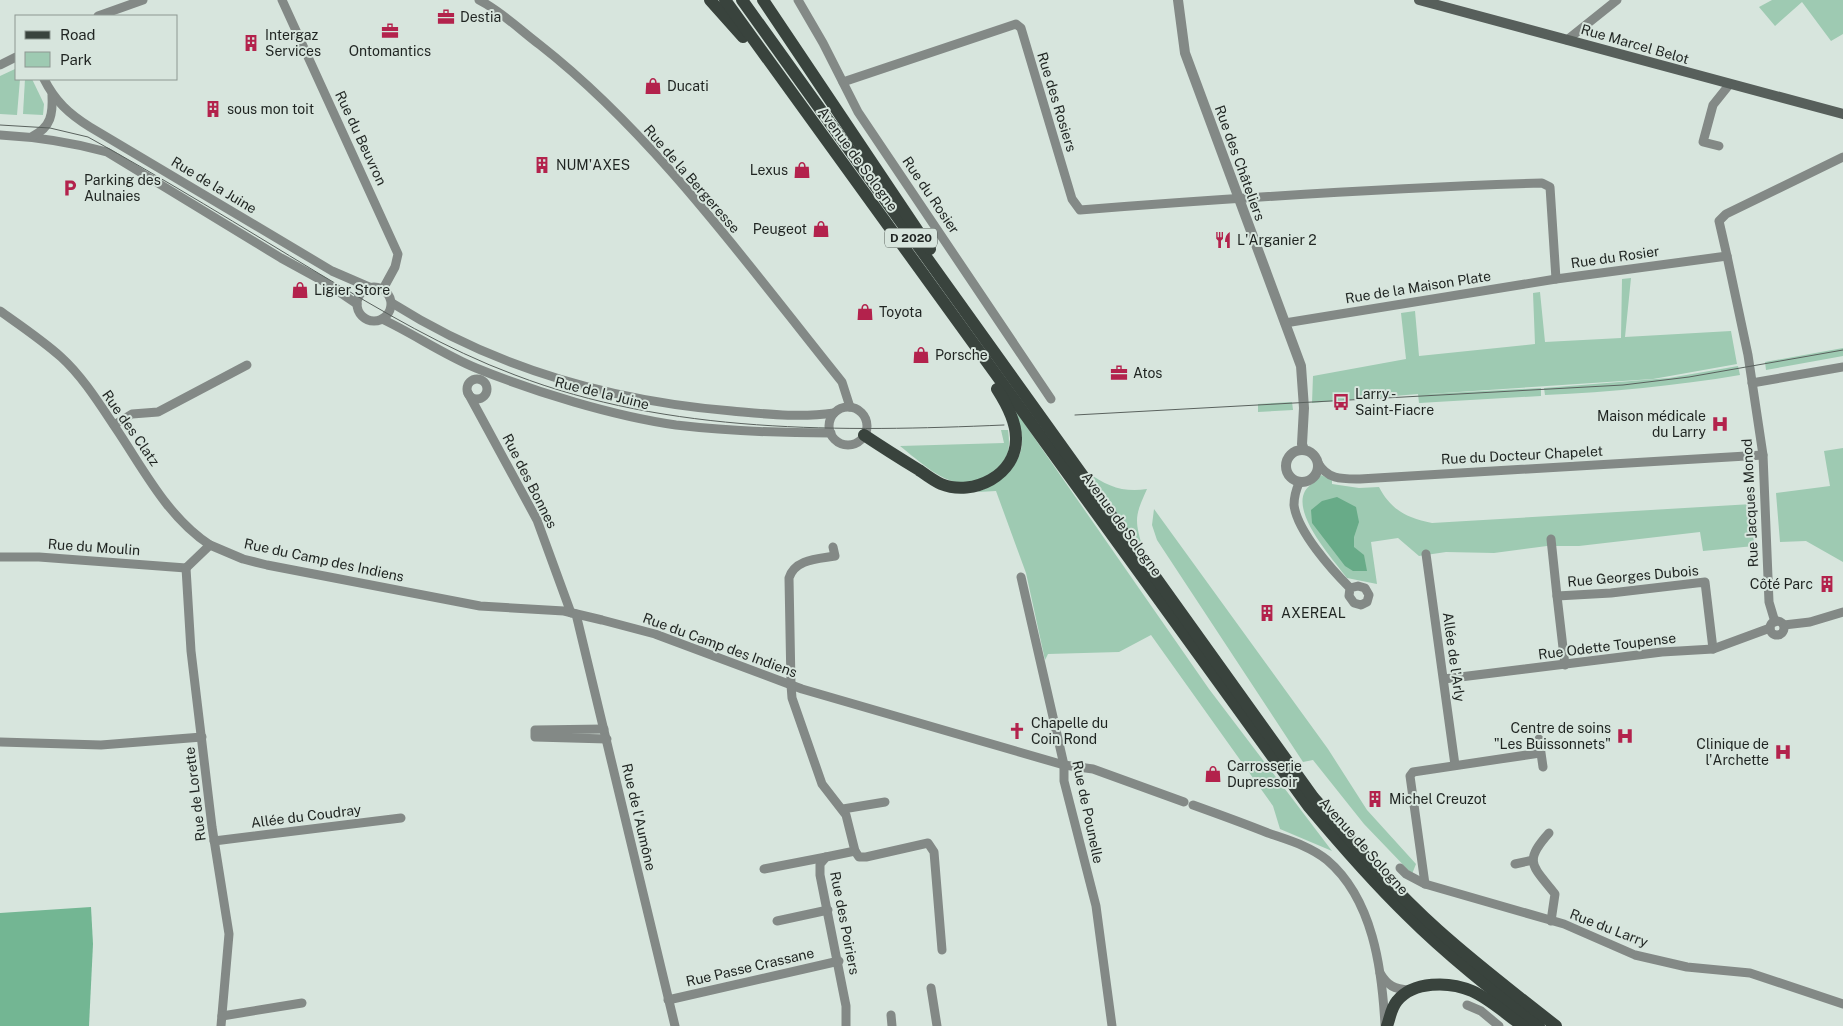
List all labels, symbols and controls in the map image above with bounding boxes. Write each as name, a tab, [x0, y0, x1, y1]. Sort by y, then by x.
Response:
office icon: Destia	[436, 7, 456, 27]
place label: Destia	[460, 9, 501, 25]
legend	[15, 15, 178, 80]
office icon: Ontomantics	[380, 21, 400, 41]
street label: Rue Marcel Belot	[1579, 21, 1691, 67]
text: Road	[60, 26, 96, 43]
place label: Intergaz Services	[265, 27, 321, 59]
building icon: Intergaz Services	[241, 33, 261, 53]
place label: Ontomantics	[349, 43, 431, 59]
street label: Rue des Rosiers	[1034, 50, 1080, 154]
text: Park	[60, 51, 92, 68]
shop icon: Ducati	[643, 76, 663, 96]
place label: Ducati	[667, 78, 709, 94]
street label: Rue du Beuvron	[332, 88, 390, 188]
building icon: sous mon toit	[203, 99, 223, 119]
place label: sous mon toit	[227, 101, 314, 117]
street label: Rue des Châteliers	[1212, 103, 1268, 223]
street label: Avenue de Sologne	[815, 104, 901, 214]
street label: Rue de la Bergeresse	[641, 122, 743, 236]
street label: Rue de la Juine	[168, 153, 260, 217]
street label: Rue du Rosier	[899, 153, 963, 237]
building icon: NUM'AXES	[532, 155, 552, 175]
place label: NUM'AXES	[556, 157, 630, 173]
shop icon: Lexus	[792, 160, 812, 180]
place label: Lexus	[750, 162, 788, 178]
place label: Parking des Aulnaies	[84, 172, 161, 204]
parking icon: Parking des Aulnaies	[60, 178, 80, 198]
shop icon: Peugeot	[811, 219, 831, 239]
place label: Peugeot	[753, 221, 807, 237]
road number: D 2020	[885, 228, 937, 248]
restaurant icon: L'Arganier 2	[1213, 230, 1233, 250]
place label: L'Arganier 2	[1237, 232, 1317, 248]
street label: Rue du Rosier	[1570, 243, 1660, 271]
street label: Rue de la Maison Plate	[1344, 268, 1492, 306]
shop icon: Ligier Store	[290, 280, 310, 300]
place label: Ligier Store	[314, 282, 390, 298]
shop icon: Toyota	[855, 302, 875, 322]
place label: Toyota	[879, 304, 922, 320]
shop icon: Porsche	[911, 345, 931, 365]
place label: Porsche	[935, 347, 988, 363]
office icon: Atos	[1109, 363, 1129, 383]
place label: Atos	[1133, 365, 1162, 381]
street label: Rue de la Juine	[553, 374, 651, 412]
place label: Larry - Saint-Fiacre	[1355, 386, 1434, 418]
street label: Rue des Clatz	[99, 387, 163, 469]
bus stop icon: Larry - Saint-Fiacre	[1331, 392, 1351, 412]
place label: Maison médicale du Larry	[1597, 408, 1707, 440]
hospital icon: Maison médicale du Larry	[1710, 414, 1730, 434]
street label: Rue des Bonnes	[499, 431, 561, 531]
street label: Rue Jacques Monod	[1739, 438, 1761, 568]
street label: Rue du Docteur Chapelet	[1441, 443, 1603, 467]
street label: Avenue de Sologne	[1079, 469, 1165, 579]
street label: Rue du Camp des Indiens	[243, 535, 405, 585]
street label: Rue du Moulin	[47, 536, 141, 558]
street label: Rue Georges Dubois	[1567, 562, 1699, 590]
building icon: Côté Parc	[1817, 574, 1837, 594]
place label: Côté Parc	[1750, 576, 1813, 592]
building icon: AXEREAL	[1257, 603, 1277, 623]
place label: AXEREAL	[1281, 605, 1346, 621]
street label: Rue du Camp des Indiens	[641, 610, 799, 680]
street label: Allée de l'Arly	[1440, 611, 1468, 703]
street label: Rue Odette Toupense	[1537, 630, 1677, 662]
place label: Chapelle du Coin Rond	[1031, 715, 1108, 747]
place label: Centre de soins "Les Buissonnets"	[1494, 720, 1611, 752]
church icon: Chapelle du Coin Rond	[1007, 721, 1027, 741]
hospital icon: Centre de soins "Les Buissonnets"	[1615, 726, 1635, 746]
place label: Clinique de l'Archette	[1696, 736, 1769, 768]
hospital icon: Clinique de l'Archette	[1773, 742, 1793, 762]
street label: Rue de Lorette	[181, 746, 209, 842]
place label: Carrosserie Dupressoir	[1227, 758, 1302, 790]
street label: Rue de Pounelle	[1069, 759, 1107, 865]
street label: Rue de l'Aumône	[619, 762, 659, 872]
shop icon: Carrosserie Dupressoir	[1203, 764, 1223, 784]
building icon: Michel Creuzot	[1365, 789, 1385, 809]
place label: Michel Creuzot	[1389, 791, 1487, 807]
street label: Avenue de Sologne	[1316, 794, 1412, 898]
street label: Allée du Coudray	[250, 801, 363, 831]
street label: Rue des Poiriers	[827, 870, 863, 976]
street label: Rue du Larry	[1568, 906, 1651, 950]
street label: Rue Passe Crassane	[684, 944, 816, 990]

